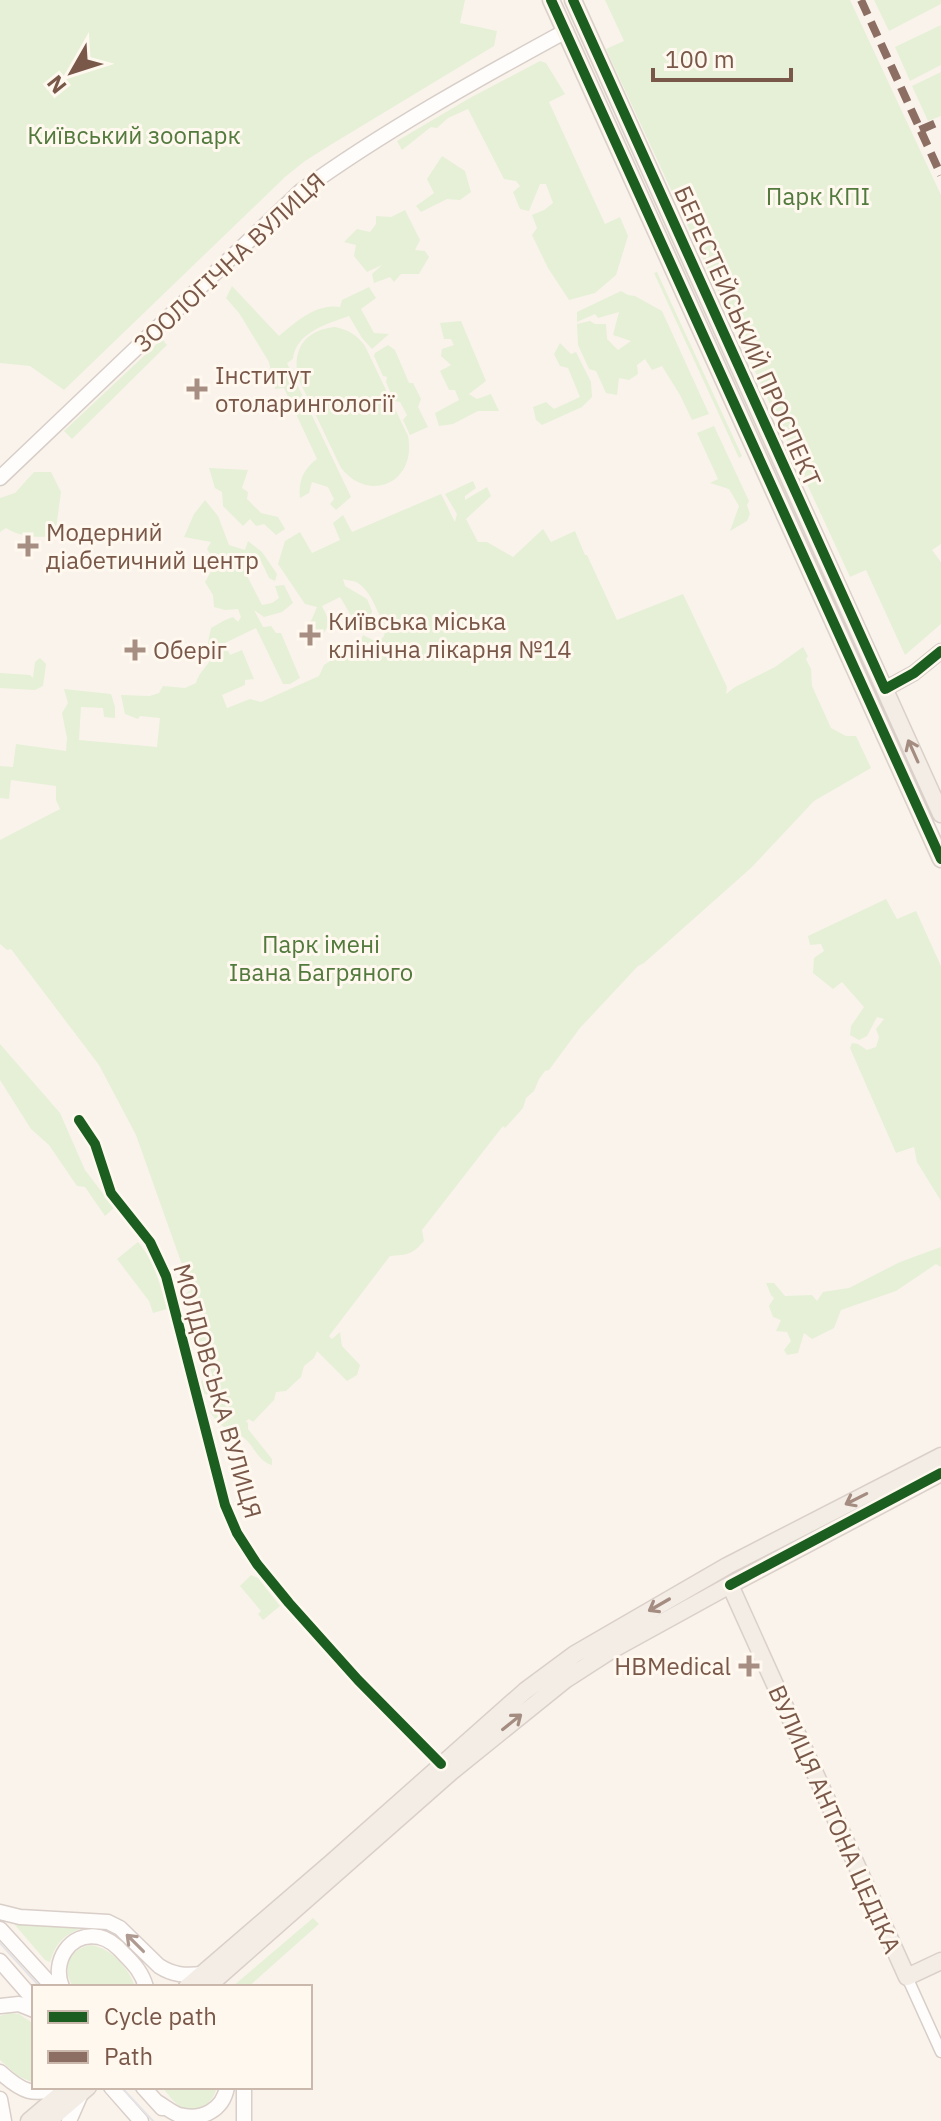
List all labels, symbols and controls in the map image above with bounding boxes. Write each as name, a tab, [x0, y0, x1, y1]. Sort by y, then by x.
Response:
north arrow	[32, 32, 112, 112]
scale bar	[653, 32, 791, 82]
text: 100 m	[665, 43, 735, 75]
text: N	[40, 70, 72, 100]
park label: Київський зоопарк	[27, 119, 241, 151]
street label: ЗООЛОГІЧНА ВУЛИЦЯ	[126, 165, 332, 359]
park label: Парк КПІ	[766, 180, 870, 212]
street label: БЕРЕСТЕЙСЬКИЙ ПРОСПЕКТ	[667, 181, 829, 492]
place label: Інститут отоларингології	[215, 359, 395, 419]
marker: Інститут отоларингології	[186, 378, 208, 400]
place label: Модерний діабетичний центр	[46, 516, 259, 576]
marker: Модерний діабетичний центр	[17, 535, 39, 557]
place label: Київська міська клінічна лікарня №14	[328, 605, 572, 665]
marker: Київська міська клінічна лікарня №14	[299, 624, 321, 646]
place label: Оберіг	[153, 634, 227, 666]
marker: Оберіг	[124, 639, 146, 661]
one-way arrow	[905, 740, 920, 764]
park label: Парк імені Івана Багряного	[229, 928, 413, 988]
street label: МОЛДОВСЬКА ВУЛИЦЯ	[166, 1260, 270, 1522]
one-way arrow	[845, 1491, 869, 1507]
one-way arrow	[648, 1597, 671, 1613]
place label: HBMedical	[614, 1650, 731, 1682]
marker: HBMedical	[738, 1655, 760, 1677]
street label: ВУЛИЦЯ АНТОНА ЦЕДІКА	[761, 1680, 909, 1958]
one-way arrow	[501, 1713, 521, 1731]
one-way arrow	[126, 1934, 145, 1953]
legend	[32, 1985, 312, 2089]
text: Cycle path	[104, 2000, 217, 2032]
text: Path	[104, 2040, 153, 2072]

